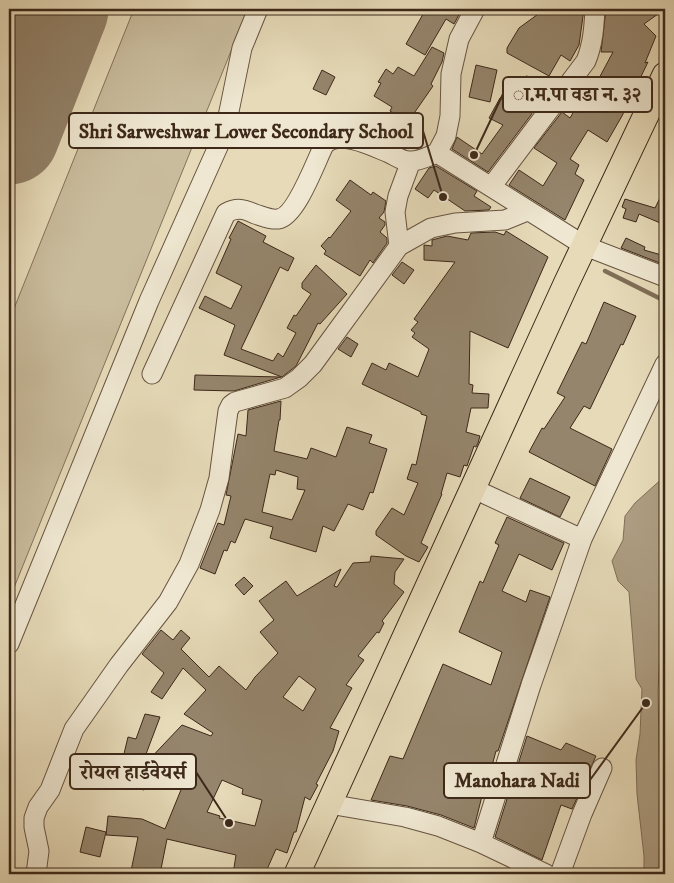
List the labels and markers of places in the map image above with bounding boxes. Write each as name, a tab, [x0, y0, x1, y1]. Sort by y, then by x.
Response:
callout: ा.म.पा वडा न. ३२	[503, 77, 652, 112]
callout: Shri Sarweshwar Lower Secondary School	[69, 113, 423, 148]
callout: रोयल हार्डवेयर्स	[70, 754, 196, 789]
callout: Manohara Nadi	[444, 763, 590, 798]

